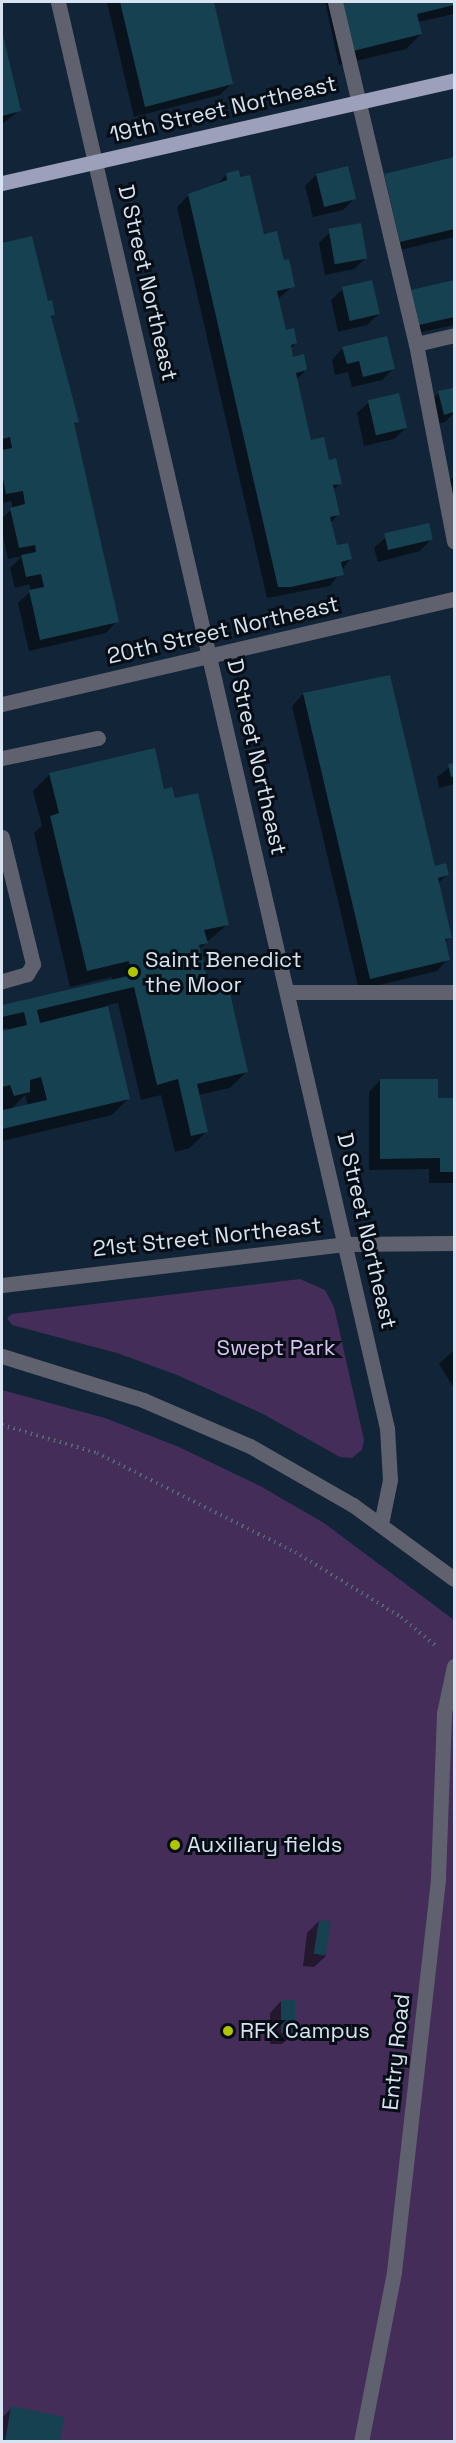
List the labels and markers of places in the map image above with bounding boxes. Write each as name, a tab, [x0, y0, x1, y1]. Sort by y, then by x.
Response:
place label: Saint Benedict the Moor	[145, 946, 302, 998]
marker: Saint Benedict the Moor	[126, 965, 140, 979]
place label: Auxiliary fields	[187, 1832, 342, 1858]
marker: Auxiliary fields	[168, 1838, 182, 1852]
place label: RFK Campus	[240, 2018, 370, 2044]
marker: RFK Campus	[221, 2024, 235, 2038]

